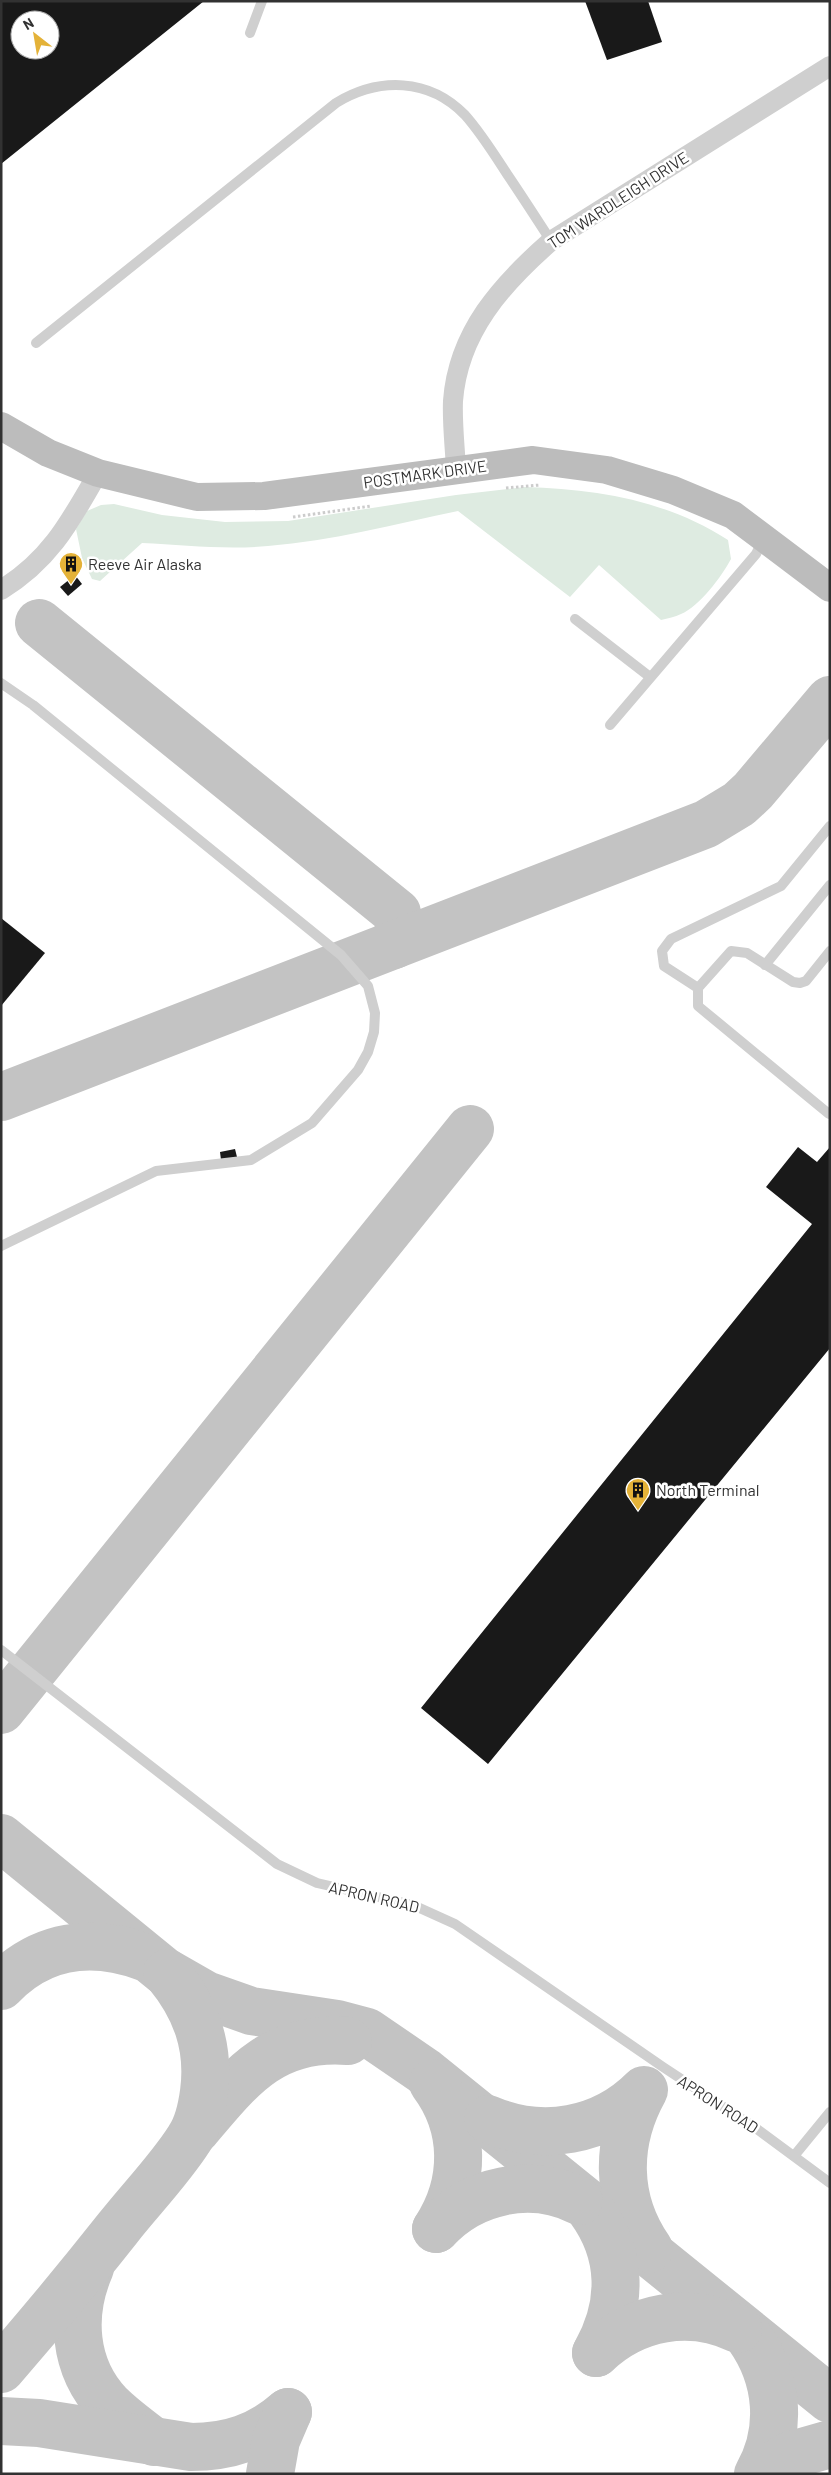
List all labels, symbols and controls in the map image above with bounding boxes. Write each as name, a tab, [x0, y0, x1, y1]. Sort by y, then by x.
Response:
north arrow	[10, 10, 60, 60]
text: N	[20, 14, 36, 33]
street label: TOM WARDLEIGH DRIVE	[544, 147, 692, 252]
street label: POSTMARK DRIVE	[362, 455, 488, 492]
building icon: Reeve Air Alaska	[58, 551, 84, 585]
place label: Reeve Air Alaska	[88, 554, 202, 573]
building icon: North Terminal	[625, 1477, 651, 1511]
place label: North Terminal	[656, 1480, 759, 1499]
street label: APRON ROAD	[327, 1877, 421, 1916]
street label: APRON ROAD	[674, 2070, 762, 2137]

